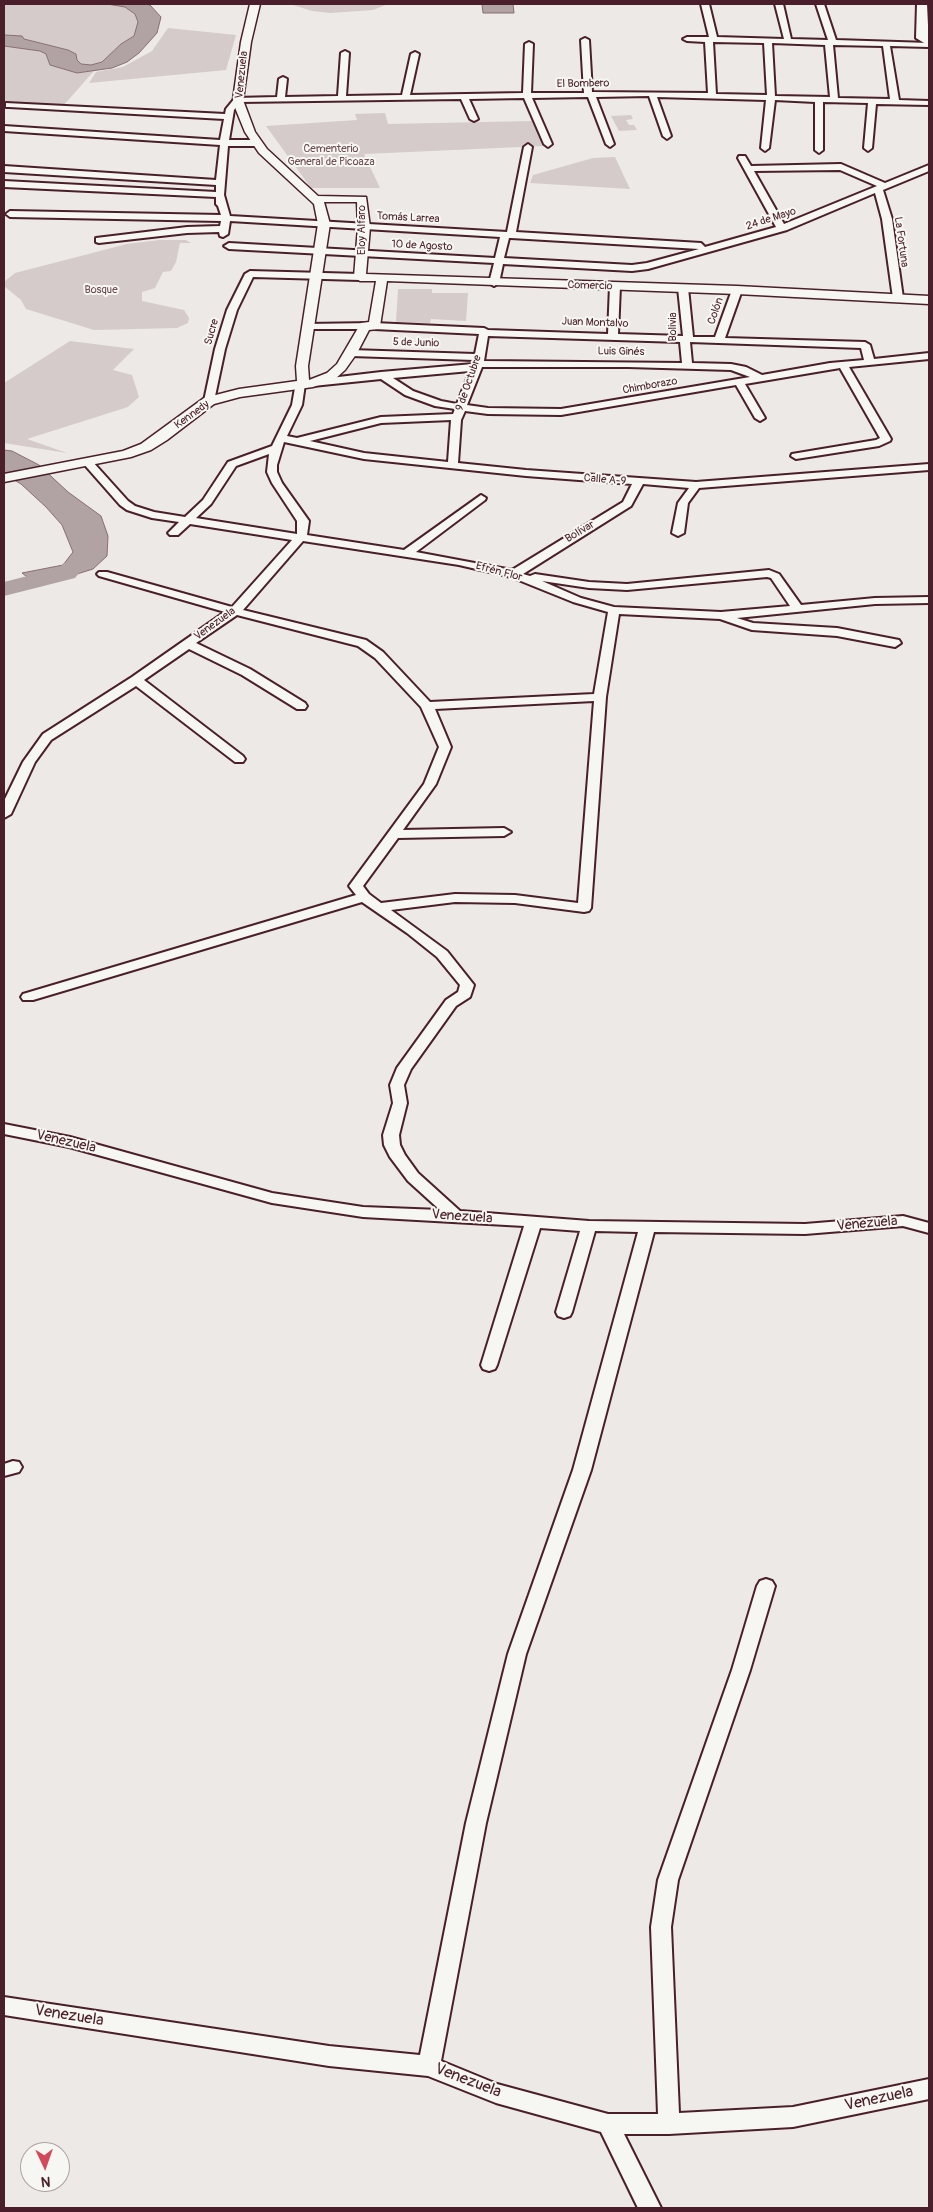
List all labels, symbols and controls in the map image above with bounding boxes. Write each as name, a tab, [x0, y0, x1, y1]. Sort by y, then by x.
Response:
street label: Venezuela	[233, 51, 251, 99]
street label: El Bombero	[557, 77, 609, 91]
park label: Cementerio General de Picoaza	[288, 142, 374, 168]
street label: Eloy Alfaro	[355, 205, 369, 255]
street label: 24 de Mayo	[744, 205, 798, 233]
street label: Tomás Larrea	[376, 210, 440, 226]
street label: La Fortuna	[891, 216, 911, 268]
street label: 10 de Agosto	[391, 238, 453, 254]
street label: Comercio	[567, 279, 613, 293]
park label: Bosque	[84, 283, 118, 297]
street label: Colón	[705, 296, 727, 326]
street label: Bolivia	[666, 312, 680, 342]
street label: Juan Montalvo	[561, 315, 629, 331]
street label: Sucre	[202, 317, 222, 347]
street label: 5 de Junio	[393, 336, 439, 350]
street label: Luis Ginés	[597, 345, 645, 359]
street label: 9 de Octubre	[453, 353, 485, 413]
street label: Chimborazo	[622, 375, 678, 397]
street label: Kennedy	[172, 398, 212, 432]
street label: Calle A-9	[583, 472, 627, 488]
street label: Bolívar	[563, 518, 597, 546]
street label: Efrén Flor	[474, 559, 524, 585]
street label: Venezuela	[192, 605, 238, 643]
street label: Venezuela	[34, 1127, 98, 1157]
street label: Venezuela	[431, 1206, 493, 1228]
street label: Venezuela	[836, 1213, 898, 1235]
street label: Venezuela	[33, 2001, 105, 2031]
street label: Venezuela	[432, 2060, 504, 2102]
street label: Venezuela	[843, 2082, 915, 2116]
north arrow	[20, 2142, 70, 2192]
text: N	[41, 2173, 51, 2190]

